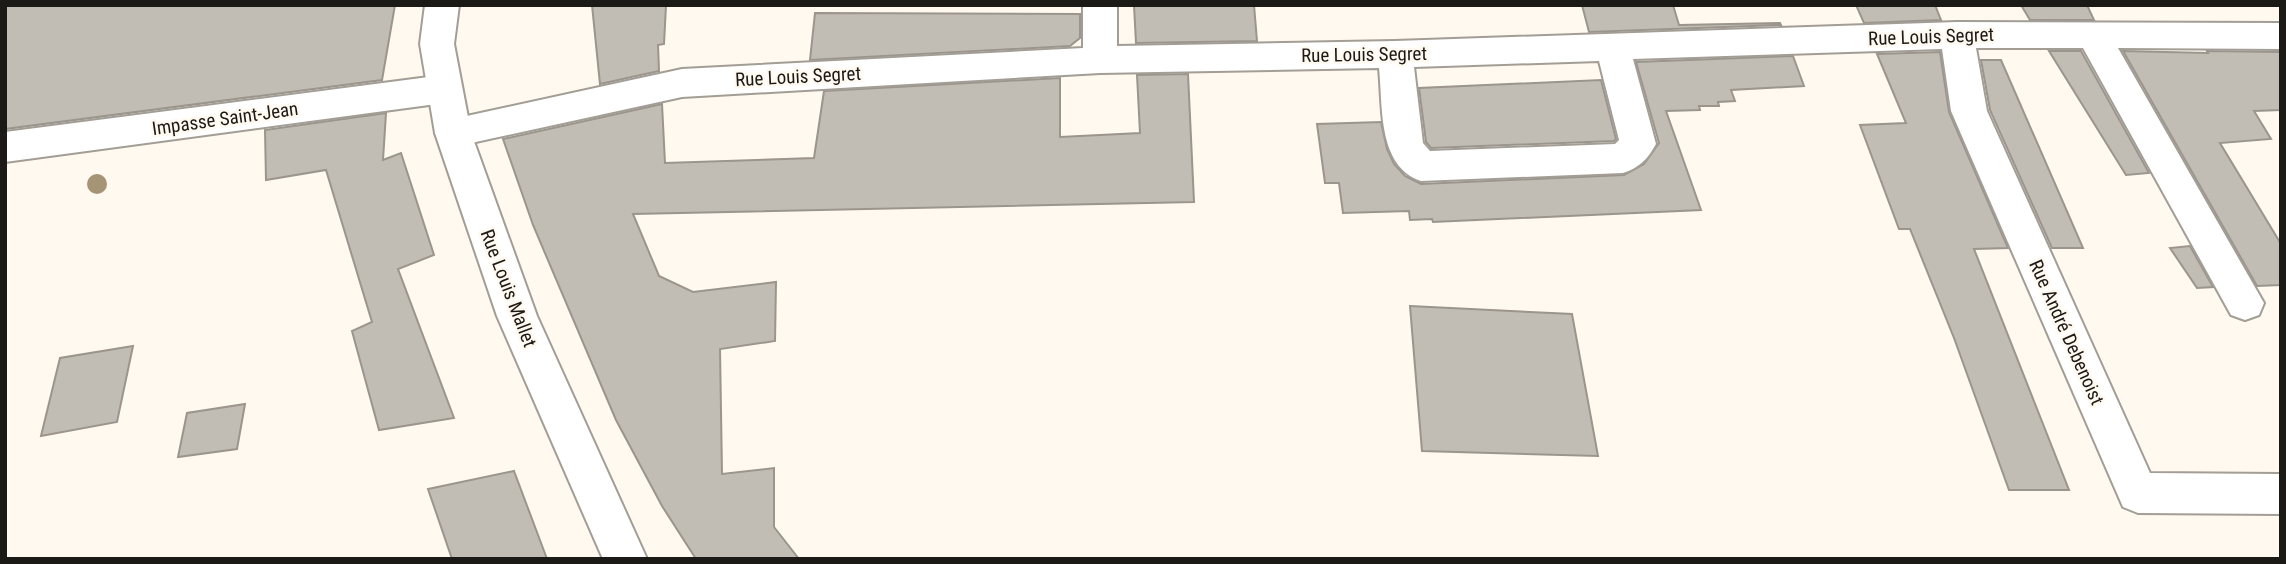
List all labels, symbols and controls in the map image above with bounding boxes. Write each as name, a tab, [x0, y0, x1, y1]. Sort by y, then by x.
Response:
street label: Rue Louis Segret	[1868, 23, 1994, 50]
street label: Rue Louis Segret	[1301, 42, 1427, 67]
street label: Rue Louis Segret	[735, 62, 862, 91]
street label: Impasse Saint-Jean	[150, 97, 300, 140]
street label: Rue Louis Mallet	[476, 226, 542, 350]
street label: Rue André Debenoist	[2024, 256, 2109, 408]

